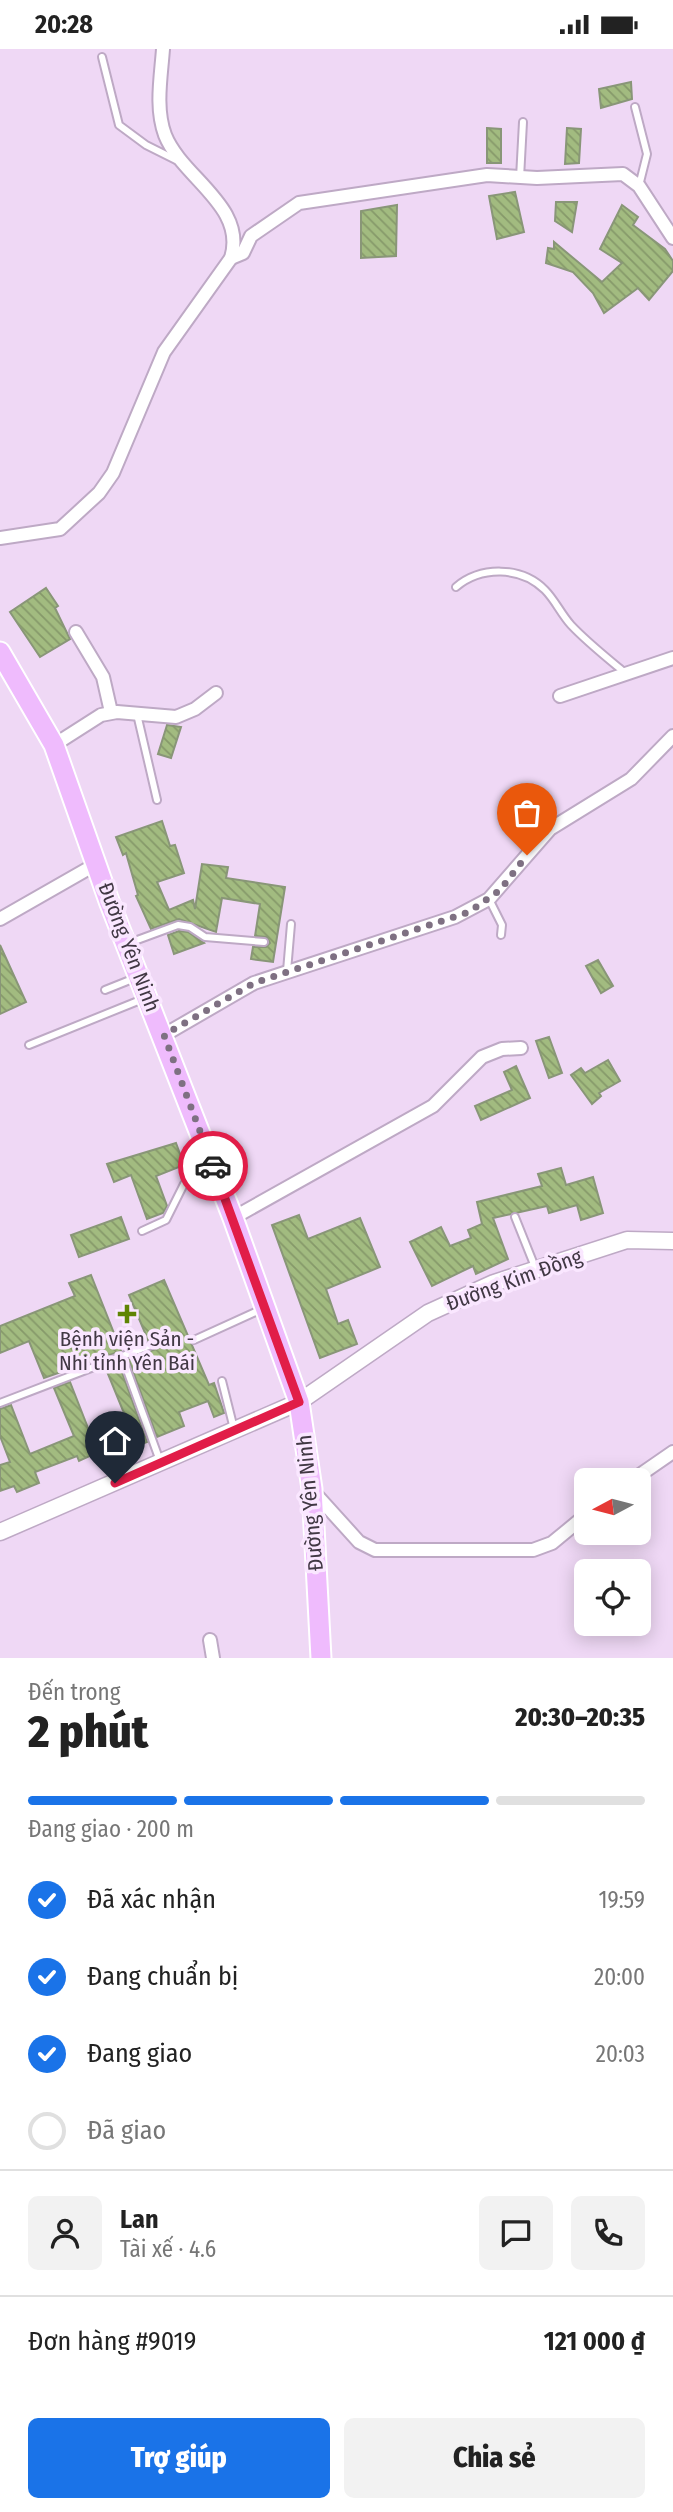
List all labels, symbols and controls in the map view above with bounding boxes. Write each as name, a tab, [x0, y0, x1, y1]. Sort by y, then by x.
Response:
text: 20:28	[35, 9, 93, 40]
pin	[497, 783, 557, 855]
icon: bag	[508, 794, 546, 832]
street label: Đường Yên Ninh	[92, 879, 166, 1015]
courier	[178, 1131, 248, 1201]
icon: car	[194, 1147, 232, 1185]
street label: Đường Kim Đồng	[442, 1243, 586, 1317]
marker: Bệnh viện Sản - Nhi tỉnh Yên Bái	[117, 1304, 137, 1324]
place label: Bệnh viện Sản - Nhi tỉnh Yên Bái	[59, 1326, 195, 1376]
pin	[85, 1411, 145, 1483]
icon: home	[96, 1422, 134, 1460]
street label: Đường Yên Ninh	[291, 1434, 329, 1572]
north arrow	[574, 1468, 651, 1545]
map controls	[574, 1468, 651, 1636]
button: locate	[574, 1559, 651, 1636]
text: Đến trong	[28, 1678, 120, 1706]
text: 20:30–20:35	[515, 1702, 645, 1733]
text: 2 phút	[28, 1704, 148, 1759]
text: Đang giao · 200 m	[28, 1815, 194, 1843]
icon: check	[28, 1881, 66, 1919]
text: Đã xác nhận	[87, 1884, 216, 1915]
text: 19:59	[598, 1886, 645, 1914]
icon: check	[28, 1958, 66, 1996]
text: Đang chuẩn bị	[87, 1961, 238, 1992]
text: 20:00	[594, 1963, 645, 1991]
icon: check	[28, 2035, 66, 2073]
text: Đang giao	[87, 2038, 192, 2069]
text: 20:03	[596, 2040, 645, 2068]
text: Đã giao	[87, 2115, 166, 2146]
button: person	[28, 2196, 102, 2270]
button: chat	[479, 2196, 553, 2270]
button: phone	[571, 2196, 645, 2270]
text: Lan	[120, 2204, 159, 2235]
text: Tài xế · 4.6	[120, 2235, 216, 2263]
text: Đơn hàng #9019	[28, 2326, 196, 2357]
text: 121 000 ₫	[544, 2326, 645, 2357]
button: Trợ giúp	[28, 2418, 330, 2498]
button: Chia sẻ	[344, 2418, 645, 2498]

